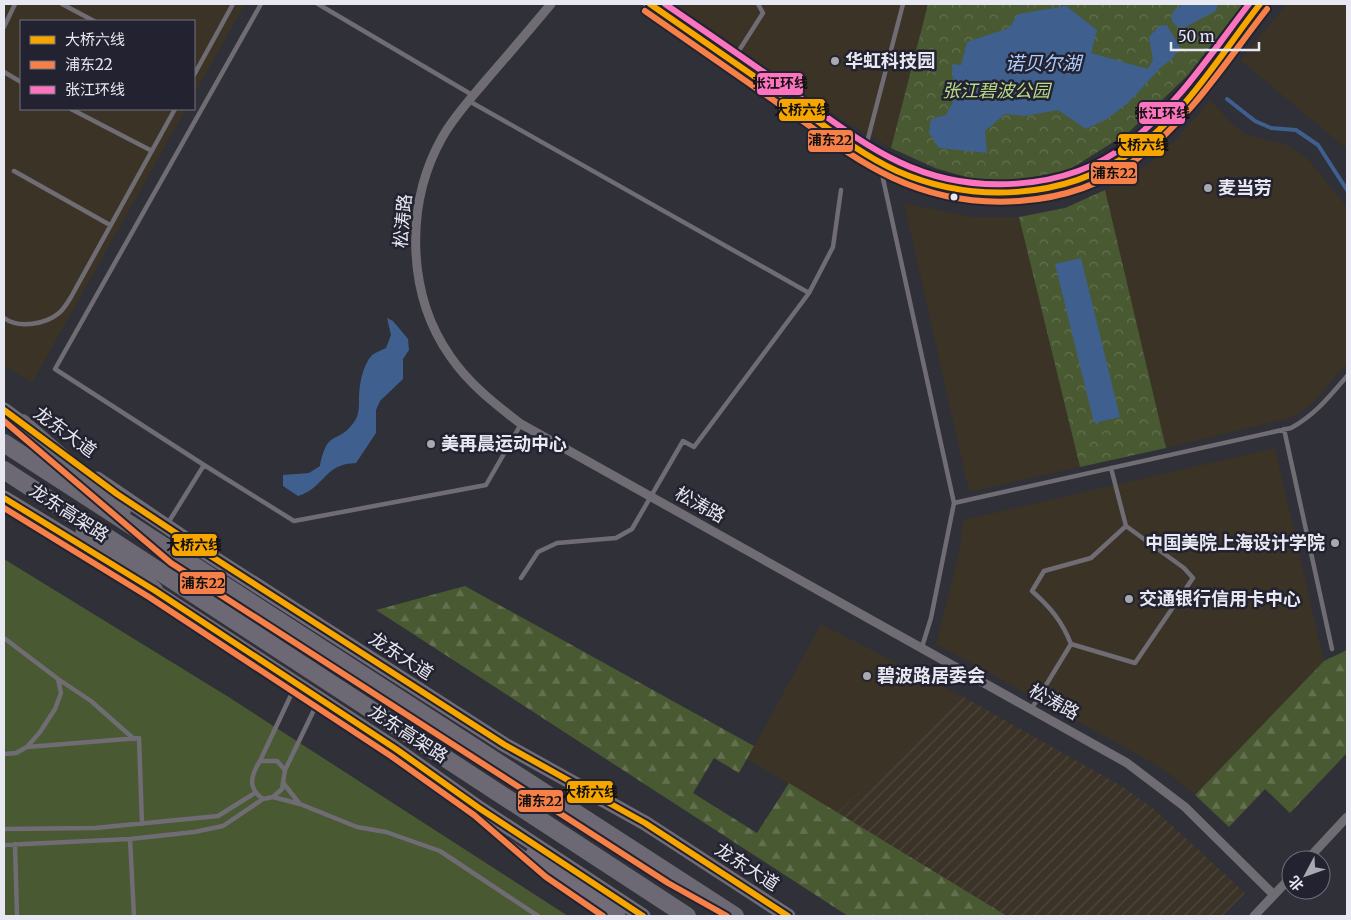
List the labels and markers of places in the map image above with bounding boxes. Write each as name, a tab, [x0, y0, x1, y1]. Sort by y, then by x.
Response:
place label: 华虹科技园	[845, 49, 935, 72]
marker: 华虹科技园	[829, 55, 841, 67]
place label: 麦当劳	[1218, 176, 1272, 199]
marker: 麦当劳	[1202, 182, 1214, 194]
unlabelled marker	[949, 192, 959, 202]
place label: 美再晨运动中心	[441, 432, 567, 455]
marker: 美再晨运动中心	[425, 438, 437, 450]
place label: 中国美院上海设计学院	[1145, 531, 1325, 554]
marker: 中国美院上海设计学院	[1329, 537, 1341, 549]
place label: 交通银行信用卡中心	[1139, 587, 1301, 610]
marker: 交通银行信用卡中心	[1123, 593, 1135, 605]
place label: 碧波路居委会	[877, 664, 985, 687]
marker: 碧波路居委会	[861, 670, 873, 682]

